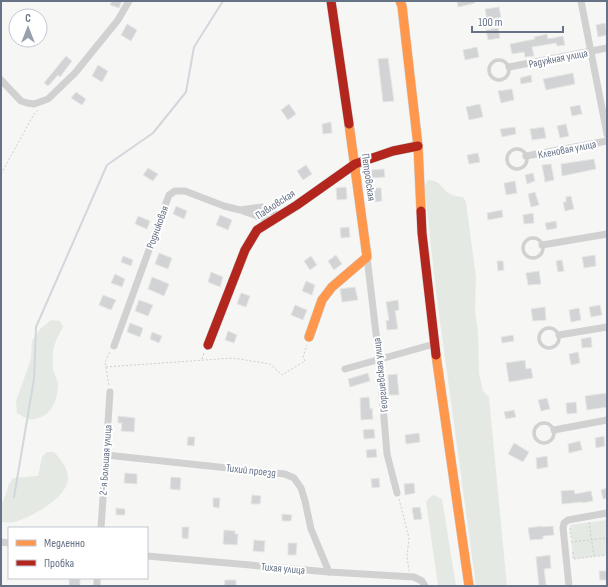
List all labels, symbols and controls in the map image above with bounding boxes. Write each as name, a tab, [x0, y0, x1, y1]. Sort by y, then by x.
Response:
north arrow	[8, 8, 48, 48]
scale bar	[472, 8, 563, 34]
text: С	[25, 12, 31, 25]
text: 100 m	[478, 15, 503, 30]
street label: Радужная улица	[527, 46, 589, 71]
street label: Кленовая улица	[537, 137, 597, 161]
street label: Петровская	[359, 152, 378, 202]
street label: Павловская	[253, 187, 297, 222]
street label: Родниковая	[144, 204, 171, 250]
street label: Георгиевская улица	[370, 337, 391, 413]
street label: 2-я Большая улица	[97, 424, 114, 496]
street label: Тихий проезд	[225, 461, 277, 480]
legend	[8, 527, 148, 579]
text: Медленно	[44, 536, 85, 551]
text: Пробка	[44, 556, 75, 571]
street label: Тихая улица	[260, 560, 305, 577]

